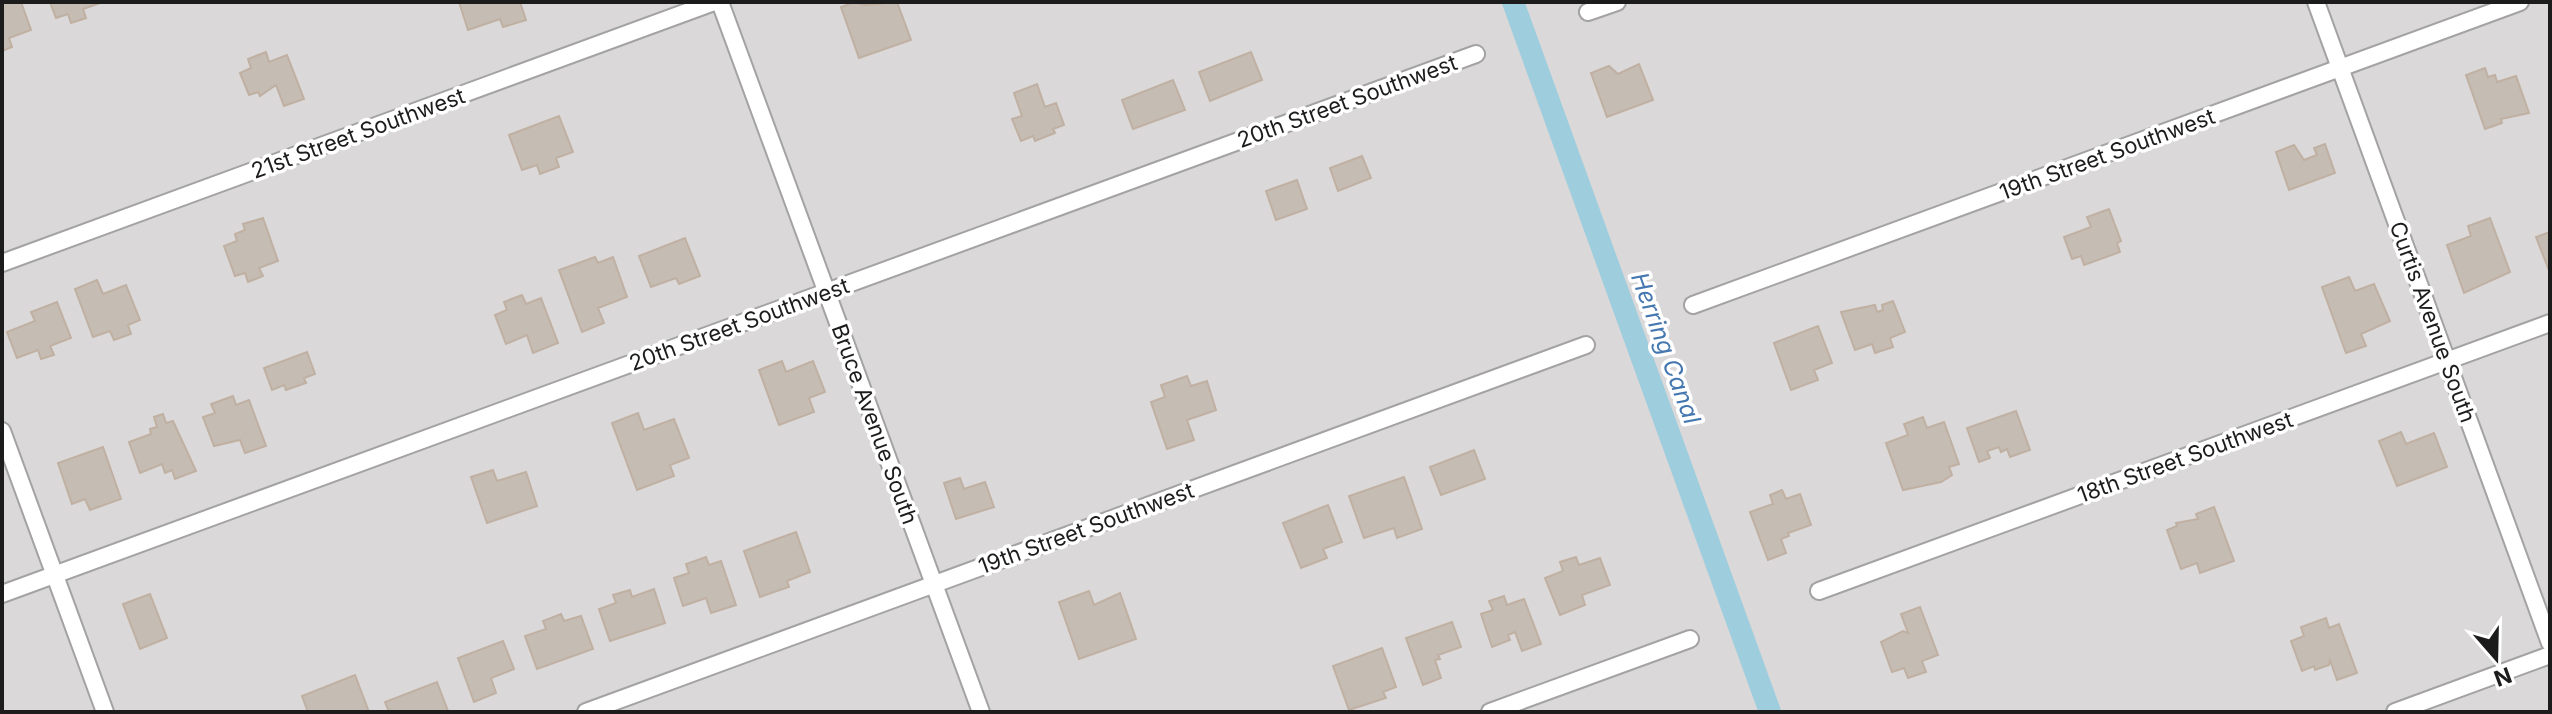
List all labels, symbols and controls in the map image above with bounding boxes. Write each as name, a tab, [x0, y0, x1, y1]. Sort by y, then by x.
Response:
street label: 20th Street Southwest	[1234, 49, 1460, 153]
street label: 21st Street Southwest	[248, 82, 468, 184]
street label: 19th Street Southwest	[1996, 103, 2218, 205]
street label: Curtis Avenue South	[2385, 218, 2481, 426]
water label: Herring Canal	[1625, 268, 1707, 428]
street label: 20th Street Southwest	[626, 272, 852, 376]
street label: Bruce Avenue South	[827, 320, 923, 528]
street label: 18th Street Southwest	[2074, 406, 2296, 508]
street label: 19th Street Southwest	[975, 477, 1197, 579]
north arrow	[2456, 618, 2536, 698]
text: N	[2491, 662, 2515, 692]

